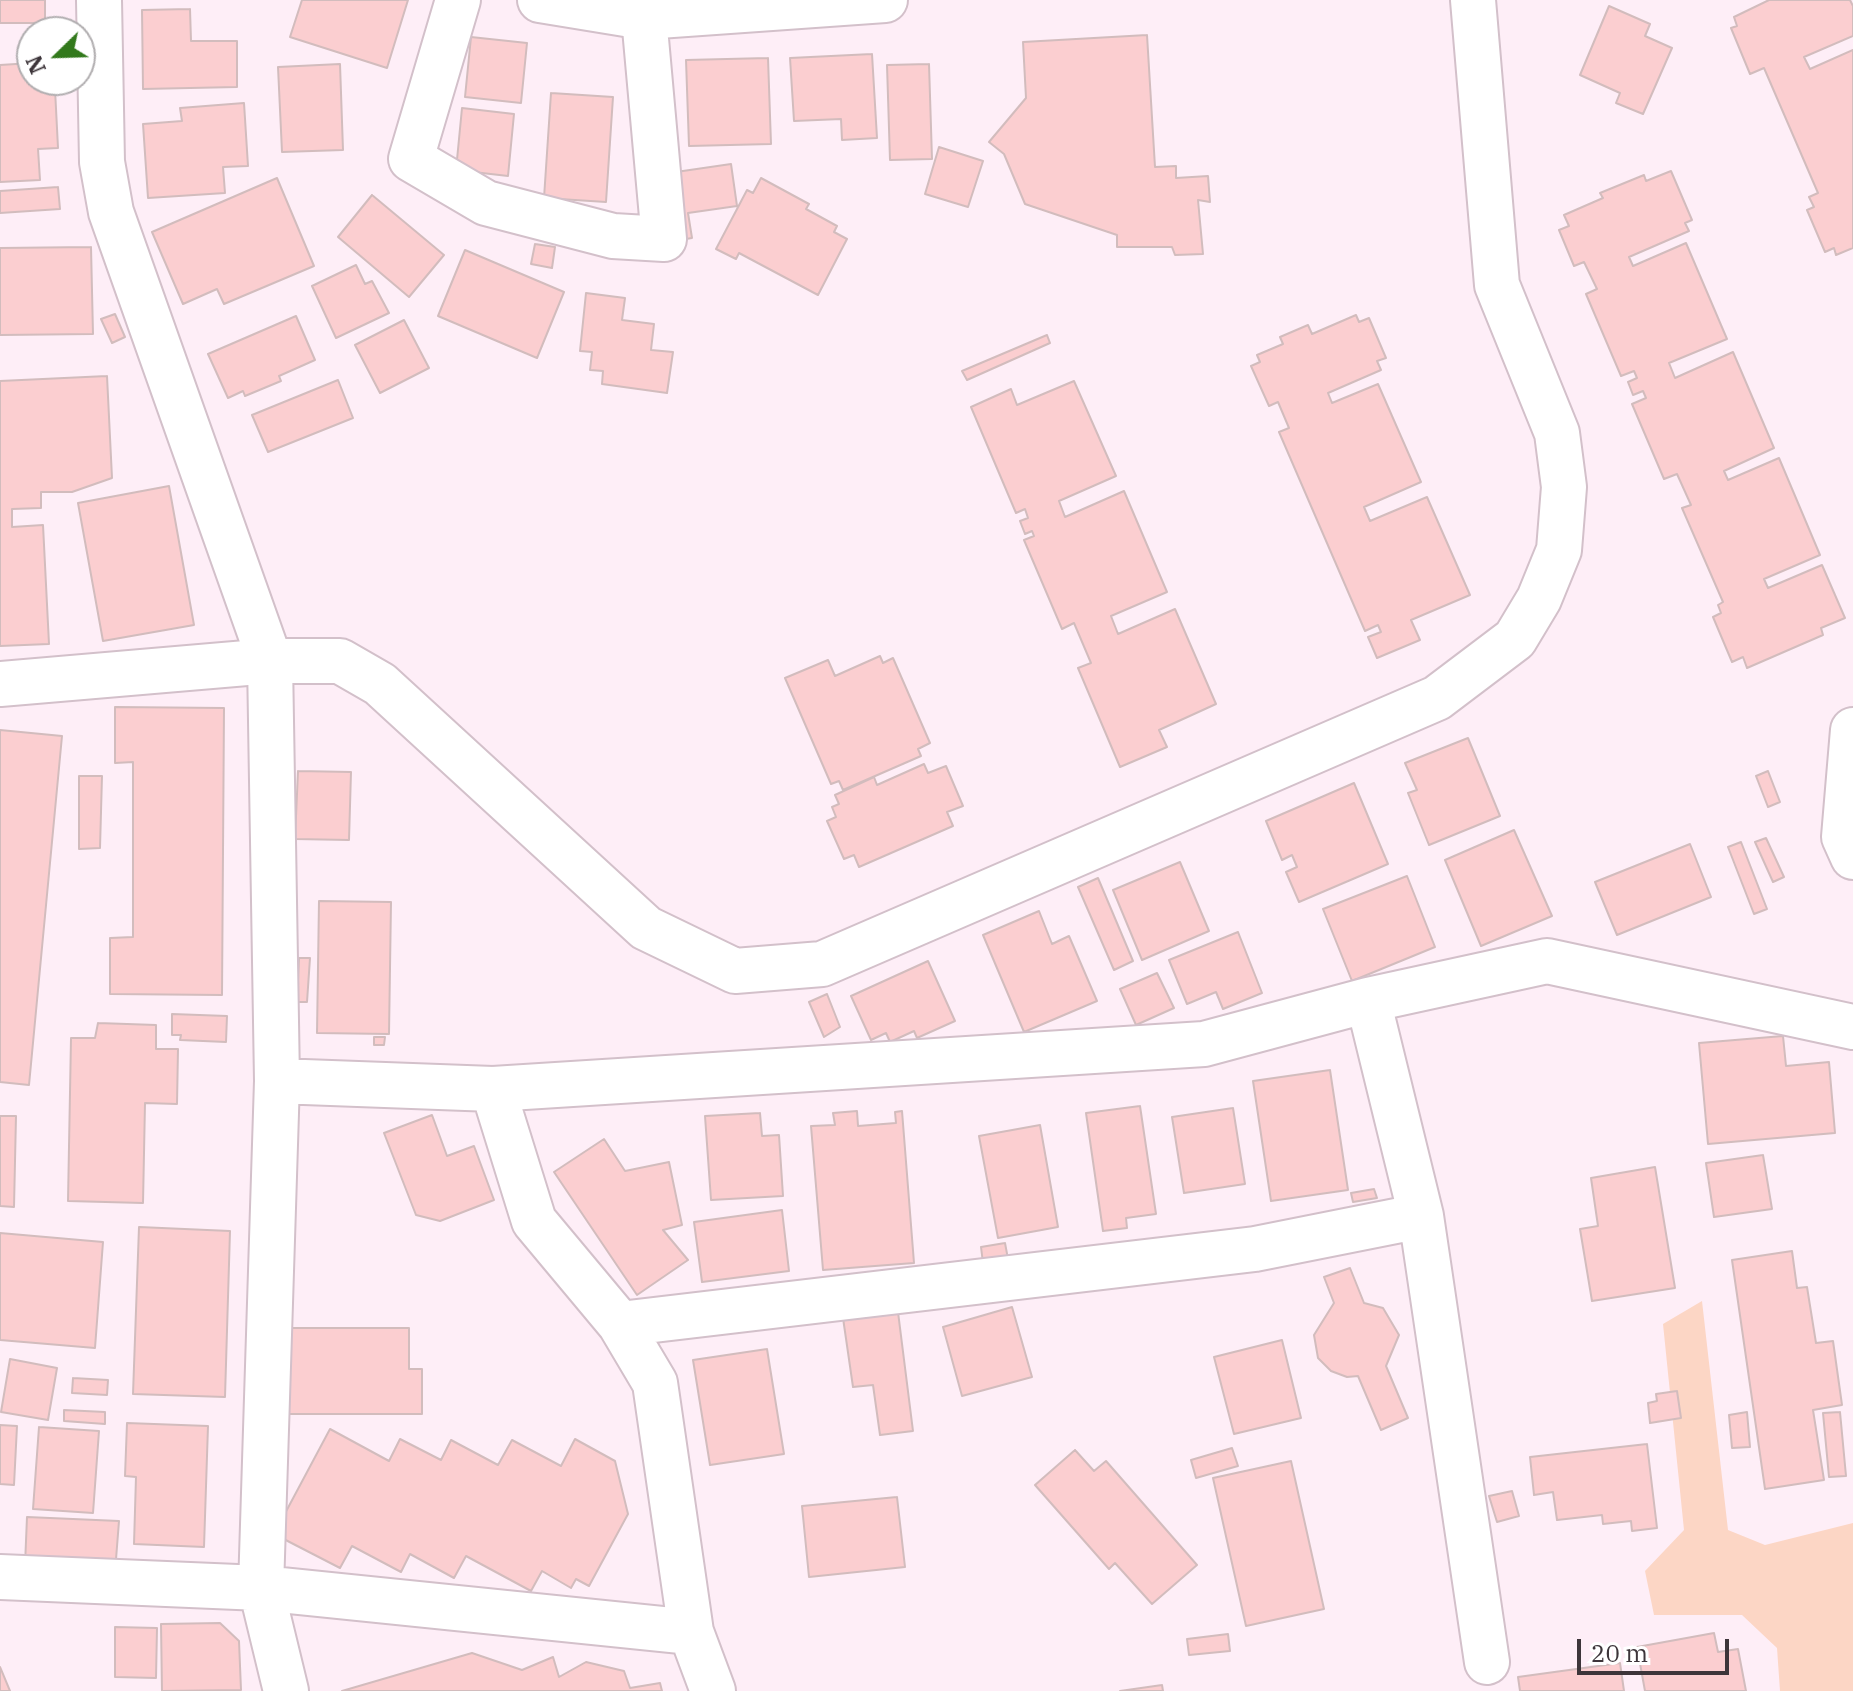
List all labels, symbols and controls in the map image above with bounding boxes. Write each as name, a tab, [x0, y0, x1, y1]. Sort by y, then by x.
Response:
north arrow	[16, 16, 96, 96]
text: N	[19, 51, 52, 78]
scale bar	[1581, 1623, 1733, 1673]
text: 20 m	[1591, 1637, 1648, 1669]

